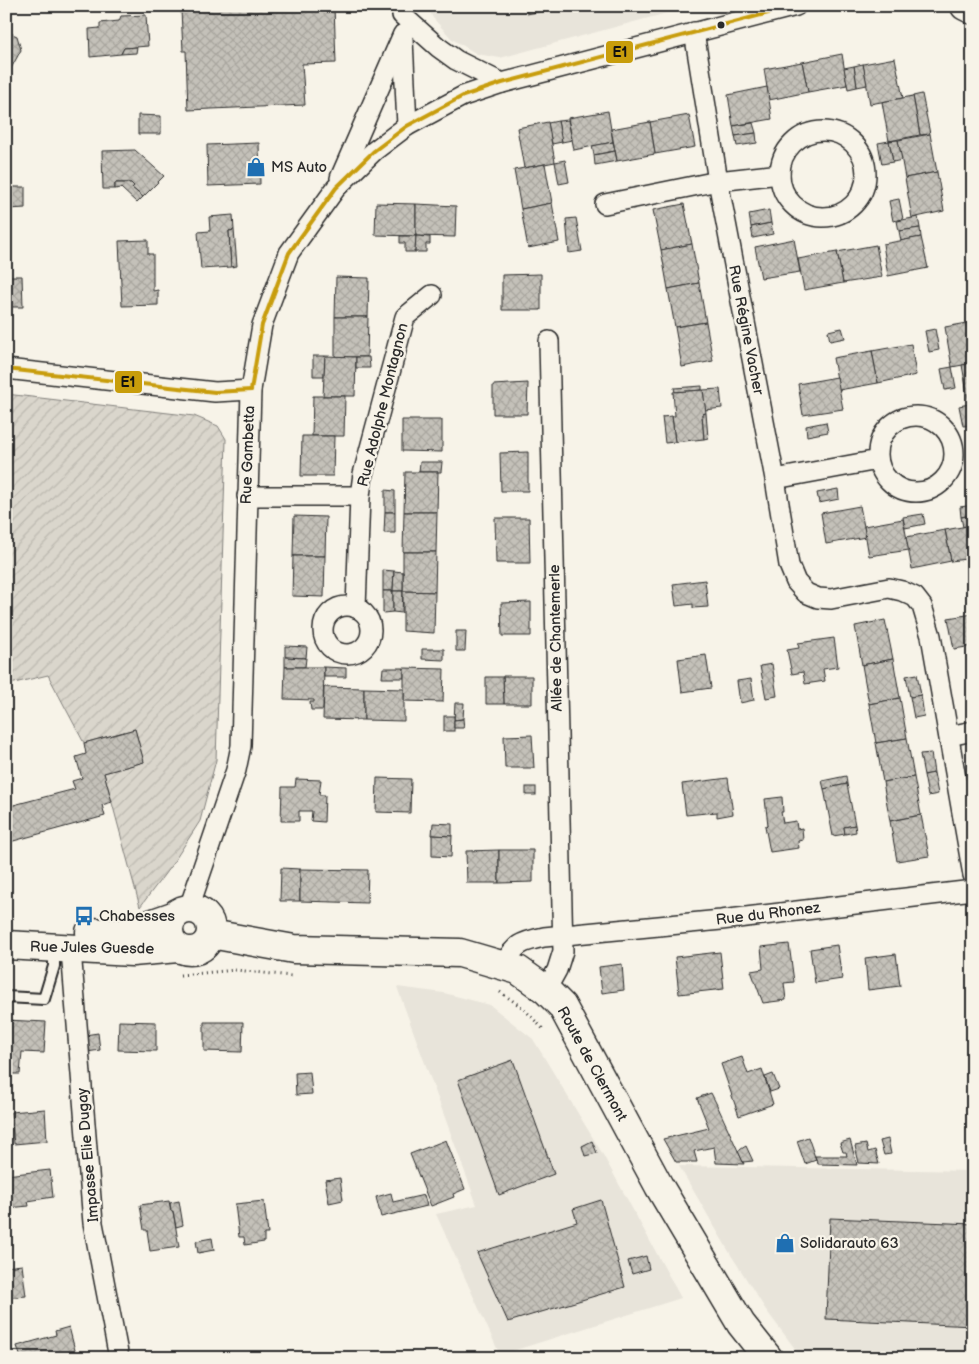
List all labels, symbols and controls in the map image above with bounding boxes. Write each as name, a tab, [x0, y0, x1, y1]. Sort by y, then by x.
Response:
unlabelled marker	[716, 20, 726, 30]
line badge: E1	[605, 40, 634, 64]
text: E1	[613, 44, 628, 61]
shop icon: MS Auto	[245, 156, 267, 178]
place label: MS Auto	[271, 158, 327, 177]
street label: Rue Régine Vacher	[724, 263, 768, 397]
street label: Rue Adolphe Montagnon	[353, 321, 413, 489]
line badge: E1	[114, 370, 143, 394]
text: E1	[121, 374, 136, 391]
street label: Rue Gambetta	[237, 405, 259, 505]
street label: Allée de Chantemerle	[545, 564, 567, 712]
street label: Rue du Rhonez	[715, 898, 822, 930]
bus stop icon: Chabesses	[73, 905, 95, 927]
place label: Chabesses	[99, 907, 176, 926]
street label: Rue Jules Guesde	[30, 937, 154, 959]
street label: Route de Clermont	[553, 1003, 632, 1125]
street label: Impasse Elie Dugay	[73, 1087, 103, 1223]
shop icon: Solidarauto 63	[774, 1232, 796, 1254]
place label: Solidarauto 63	[800, 1234, 899, 1253]

